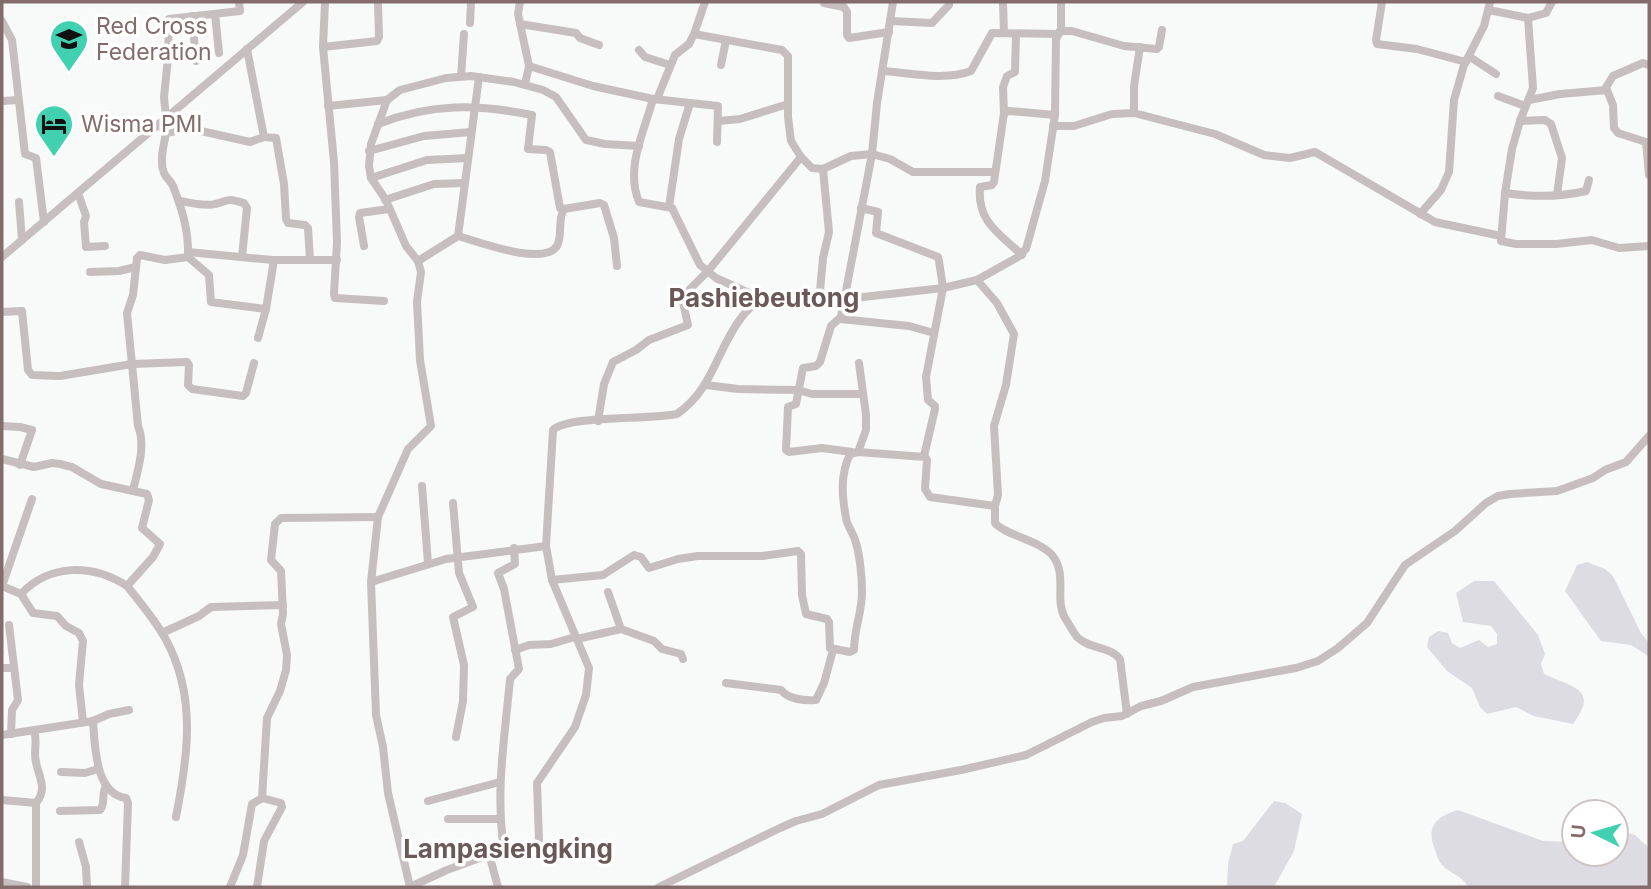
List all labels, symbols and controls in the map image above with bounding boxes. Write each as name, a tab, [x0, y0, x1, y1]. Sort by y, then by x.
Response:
place label: Red Cross Federation	[96, 12, 212, 66]
school or university icon: Red Cross Federation	[48, 18, 90, 73]
hotel icon: Wisma PMI	[33, 103, 75, 158]
place label: Wisma PMI	[81, 110, 203, 138]
district label: Pashiebeutong	[669, 282, 859, 313]
north arrow	[1560, 798, 1630, 868]
text: U	[1566, 824, 1591, 839]
district label: Lampasiengking	[403, 833, 613, 864]

